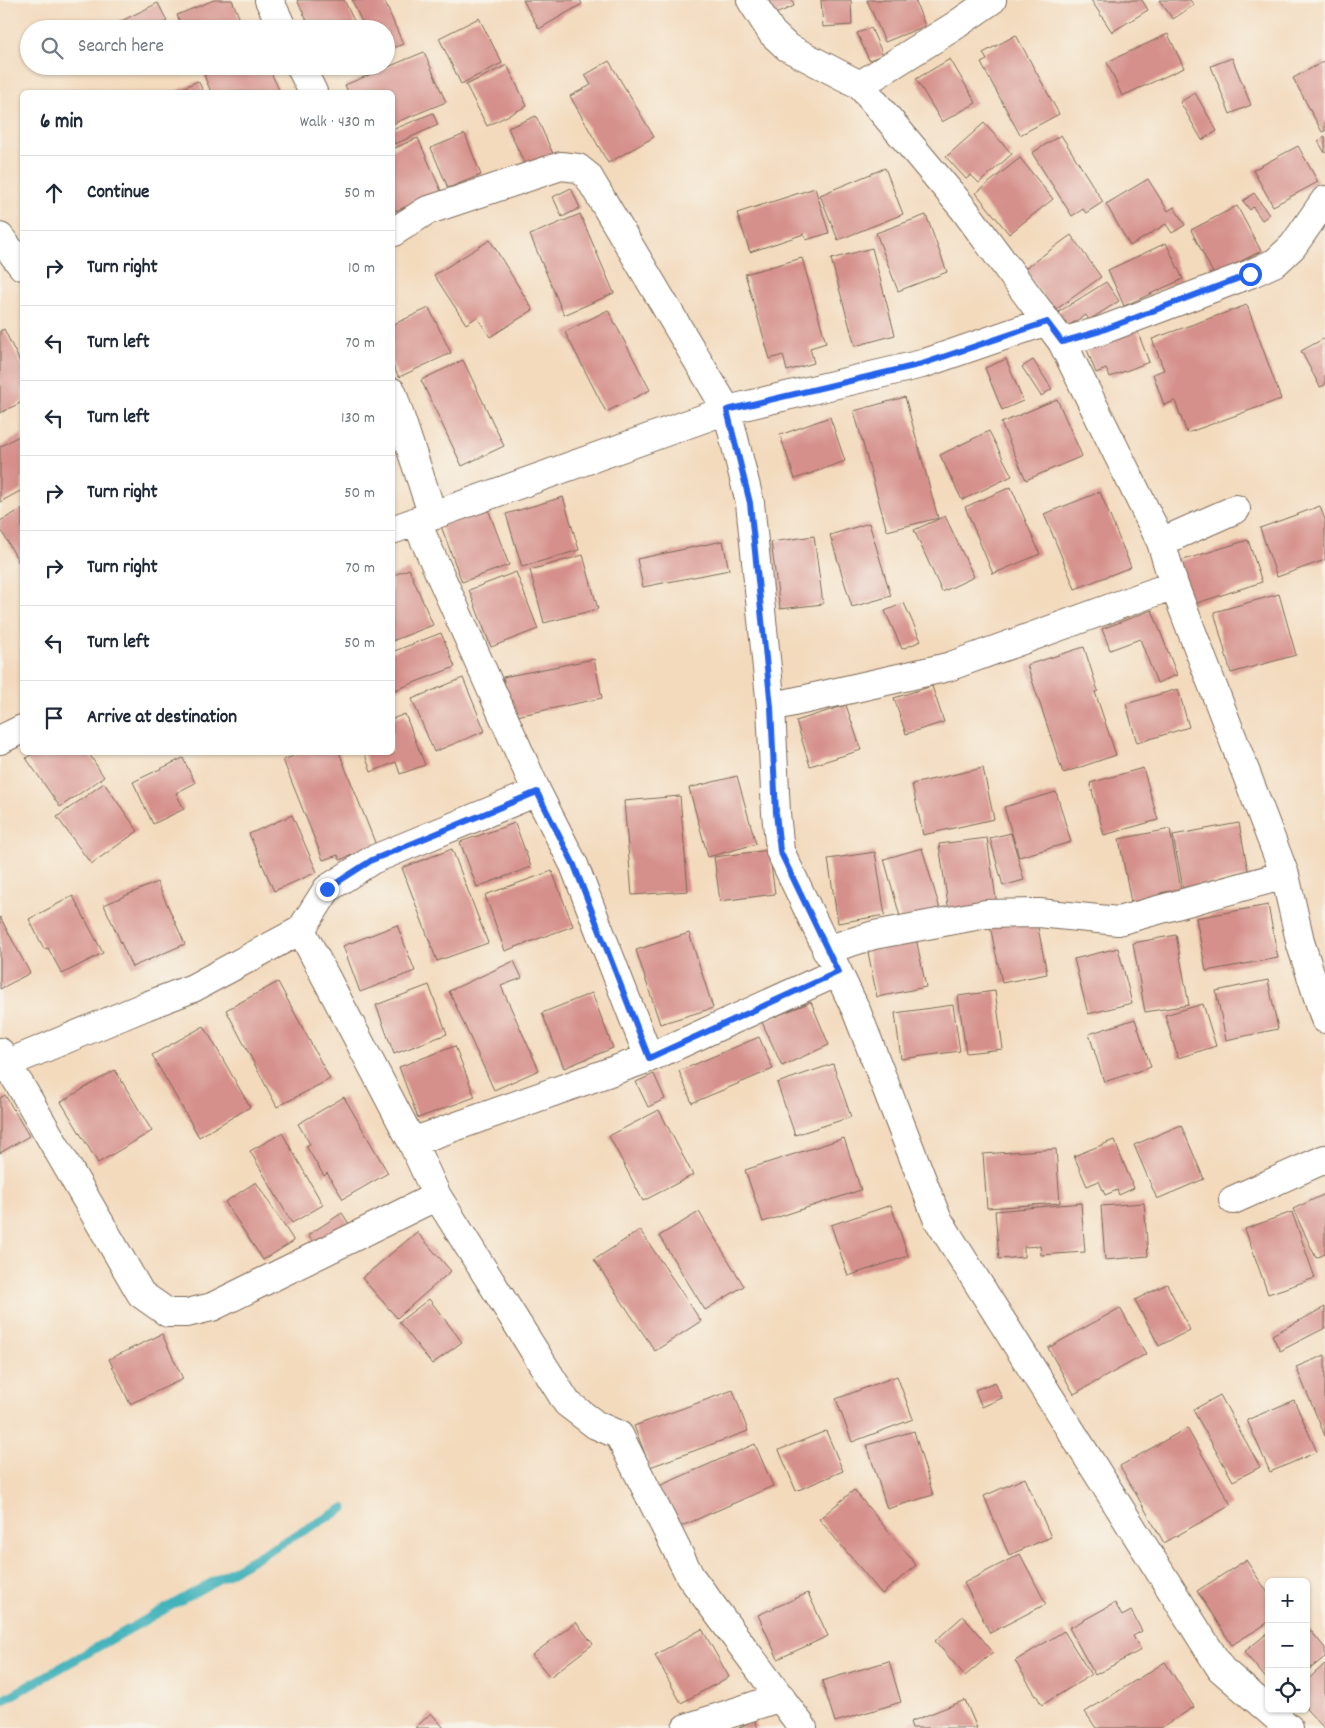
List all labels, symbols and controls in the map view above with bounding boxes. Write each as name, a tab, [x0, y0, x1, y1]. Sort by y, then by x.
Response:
search box	[20, 20, 395, 75]
icon: search	[38, 34, 66, 62]
text: Search here	[78, 34, 164, 61]
text: 6 min	[40, 108, 83, 138]
text: Walk · 430 m	[300, 111, 375, 134]
icon: ahead	[40, 179, 68, 207]
text: Continue	[87, 180, 149, 207]
text: 50 m	[344, 182, 375, 205]
icon: right	[40, 254, 68, 282]
text: Turn right	[87, 255, 158, 282]
text: 10 m	[348, 257, 375, 280]
route start	[1239, 263, 1262, 286]
icon: left	[40, 329, 68, 357]
text: Turn left	[87, 330, 150, 357]
text: 70 m	[345, 332, 375, 355]
icon: left	[40, 404, 68, 432]
text: Turn left	[87, 405, 150, 432]
text: 130 m	[341, 407, 375, 430]
icon: right	[40, 479, 68, 507]
text: Turn right	[87, 480, 158, 507]
text: 50 m	[344, 482, 375, 505]
icon: right	[40, 554, 68, 582]
text: Turn right	[87, 555, 158, 582]
text: 70 m	[345, 557, 375, 580]
icon: left	[40, 629, 68, 657]
text: Turn left	[87, 630, 150, 657]
text: 50 m	[344, 632, 375, 655]
icon: arrive	[40, 704, 68, 732]
text: Arrive at destination	[87, 705, 237, 732]
route end	[316, 878, 339, 901]
map controls	[1265, 1578, 1310, 1713]
button: +	[1265, 1578, 1310, 1623]
button: −	[1265, 1623, 1310, 1668]
button: locate	[1265, 1668, 1310, 1713]

